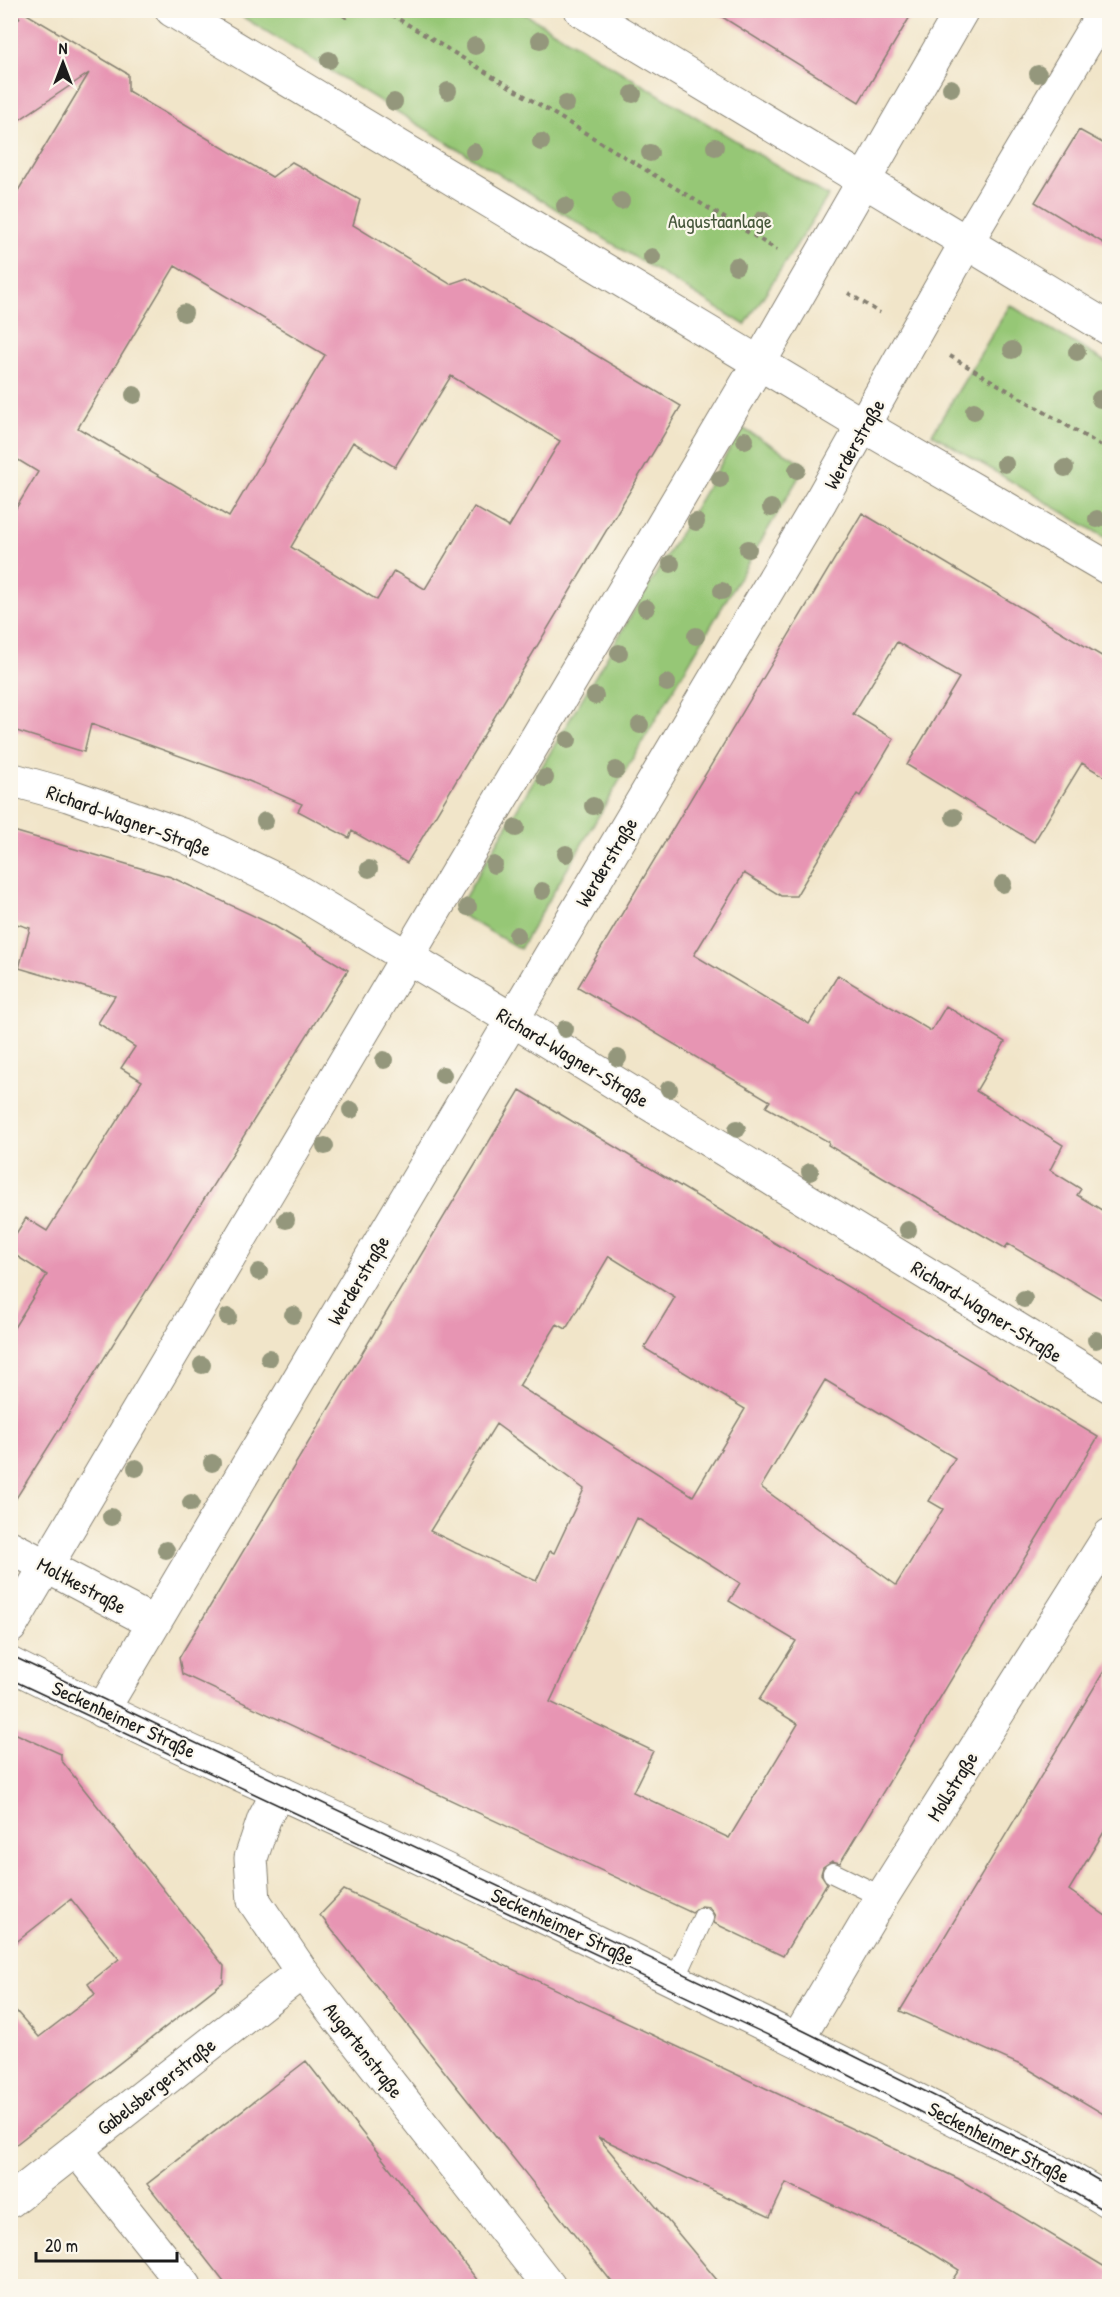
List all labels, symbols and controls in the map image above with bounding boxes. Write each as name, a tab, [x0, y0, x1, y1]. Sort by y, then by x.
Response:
north arrow	[33, 33, 93, 93]
text: N	[59, 37, 68, 59]
park label: Augustaanlage	[668, 207, 772, 234]
street label: Werderstraße	[817, 394, 891, 494]
street label: Richard-Wagner-Straße	[43, 778, 215, 862]
street label: Werderstraße	[569, 812, 643, 912]
street label: Richard-Wagner-Straße	[492, 1001, 654, 1113]
street label: Werderstraße	[321, 1230, 395, 1330]
street label: Richard-Wagner-Straße	[906, 1254, 1068, 1368]
street label: Moltkestraße	[33, 1550, 131, 1620]
street label: Seckenheimer Straße	[48, 1674, 200, 1764]
street label: Mollstraße	[920, 1746, 984, 1826]
street label: Seckenheimer Straße	[487, 1881, 639, 1971]
street label: Augartenstraße	[318, 1996, 410, 2104]
street label: Gabelsbergerstraße	[91, 2031, 221, 2141]
street label: Seckenheimer Straße	[924, 2095, 1074, 2189]
scale bar	[36, 2225, 177, 2263]
text: 20 m	[45, 2233, 78, 2258]

